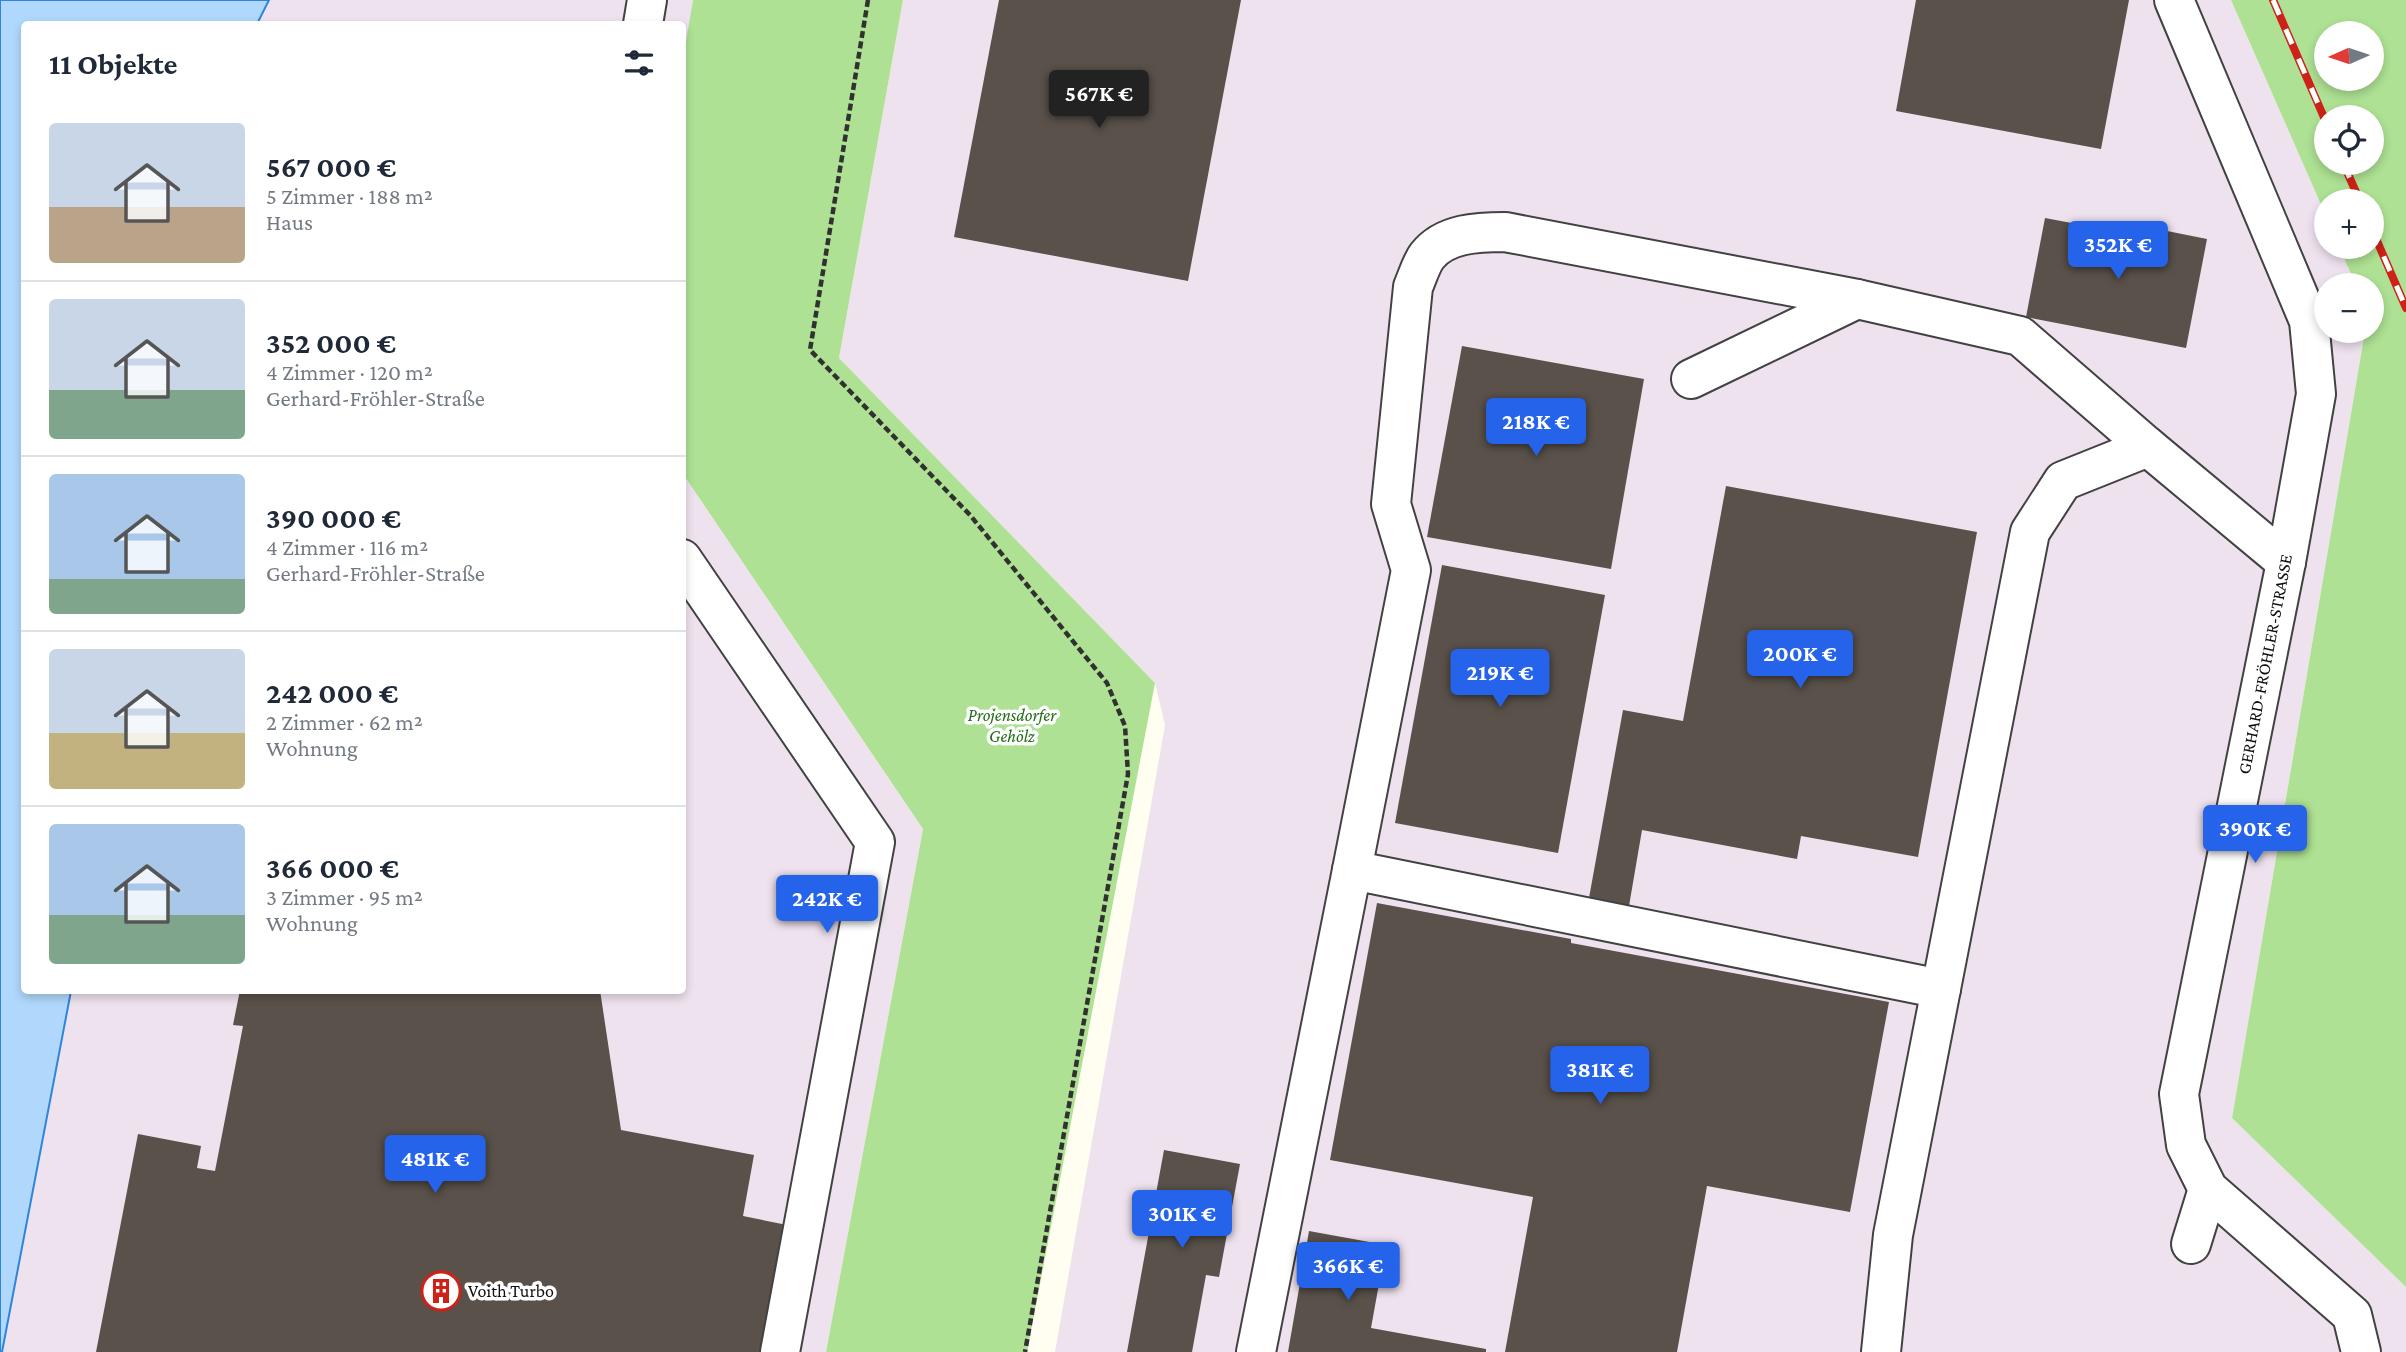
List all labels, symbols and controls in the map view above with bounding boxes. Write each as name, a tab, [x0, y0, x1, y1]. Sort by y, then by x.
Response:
north arrow	[2314, 21, 2384, 91]
map controls	[2314, 21, 2384, 343]
icon: filters	[620, 44, 658, 82]
text: 11 Objekte	[49, 47, 177, 80]
pin: 567K €	[1042, 71, 1156, 130]
text: 567K €	[1065, 80, 1133, 106]
button: locate	[2314, 105, 2384, 175]
text: 567 000 €	[266, 150, 396, 183]
icon: home	[105, 151, 189, 235]
text: 5 Zimmer · 188 m²	[266, 183, 433, 209]
button: +	[2314, 189, 2384, 259]
text: Haus	[266, 209, 313, 235]
pin: 352K €	[2061, 222, 2175, 281]
text: 352K €	[2084, 231, 2152, 257]
button: −	[2314, 273, 2384, 343]
text: 352 000 €	[266, 326, 396, 359]
icon: home	[105, 327, 189, 411]
text: 4 Zimmer · 120 m²	[266, 359, 433, 385]
text: Gerhard-Fröhler-Straße	[266, 385, 485, 411]
pin: 218K €	[1479, 398, 1593, 458]
text: 218K €	[1502, 408, 1570, 434]
text: 390 000 €	[266, 501, 401, 534]
icon: home	[105, 502, 189, 586]
text: 4 Zimmer · 116 m²	[266, 534, 428, 560]
street label: GERHARD-FRÖHLER-STRASSE	[2234, 552, 2296, 776]
text: Gerhard-Fröhler-Straße	[266, 560, 485, 586]
pin: 200K €	[1743, 630, 1857, 690]
text: 200K €	[1763, 640, 1837, 666]
pin: 219K €	[1443, 650, 1557, 709]
text: 219K €	[1466, 659, 1534, 685]
text: 242 000 €	[266, 676, 398, 709]
icon: home	[105, 677, 189, 761]
park label: Projensdorfer Gehölz	[968, 705, 1057, 746]
text: 2 Zimmer · 62 m²	[266, 709, 423, 735]
text: Wohnung	[266, 735, 358, 761]
pin: 390K €	[2198, 806, 2312, 865]
text: 390K €	[2219, 815, 2291, 841]
text: 366 000 €	[266, 851, 399, 884]
icon: home	[105, 852, 189, 936]
pin: 242K €	[770, 876, 884, 935]
text: 3 Zimmer · 95 m²	[266, 884, 423, 910]
text: 242K €	[792, 885, 862, 911]
text: Wohnung	[266, 910, 358, 936]
pin: 381K €	[1543, 1046, 1657, 1106]
text: 381K €	[1566, 1056, 1634, 1082]
pin: 481K €	[378, 1136, 492, 1195]
text: 481K €	[401, 1145, 469, 1171]
pin: 301K €	[1125, 1190, 1239, 1250]
text: 301K €	[1148, 1200, 1216, 1226]
pin: 366K €	[1291, 1242, 1405, 1302]
text: 366K €	[1313, 1252, 1383, 1278]
building icon: Voith Turbo	[420, 1270, 462, 1312]
place label: Voith Turbo	[468, 1281, 554, 1301]

